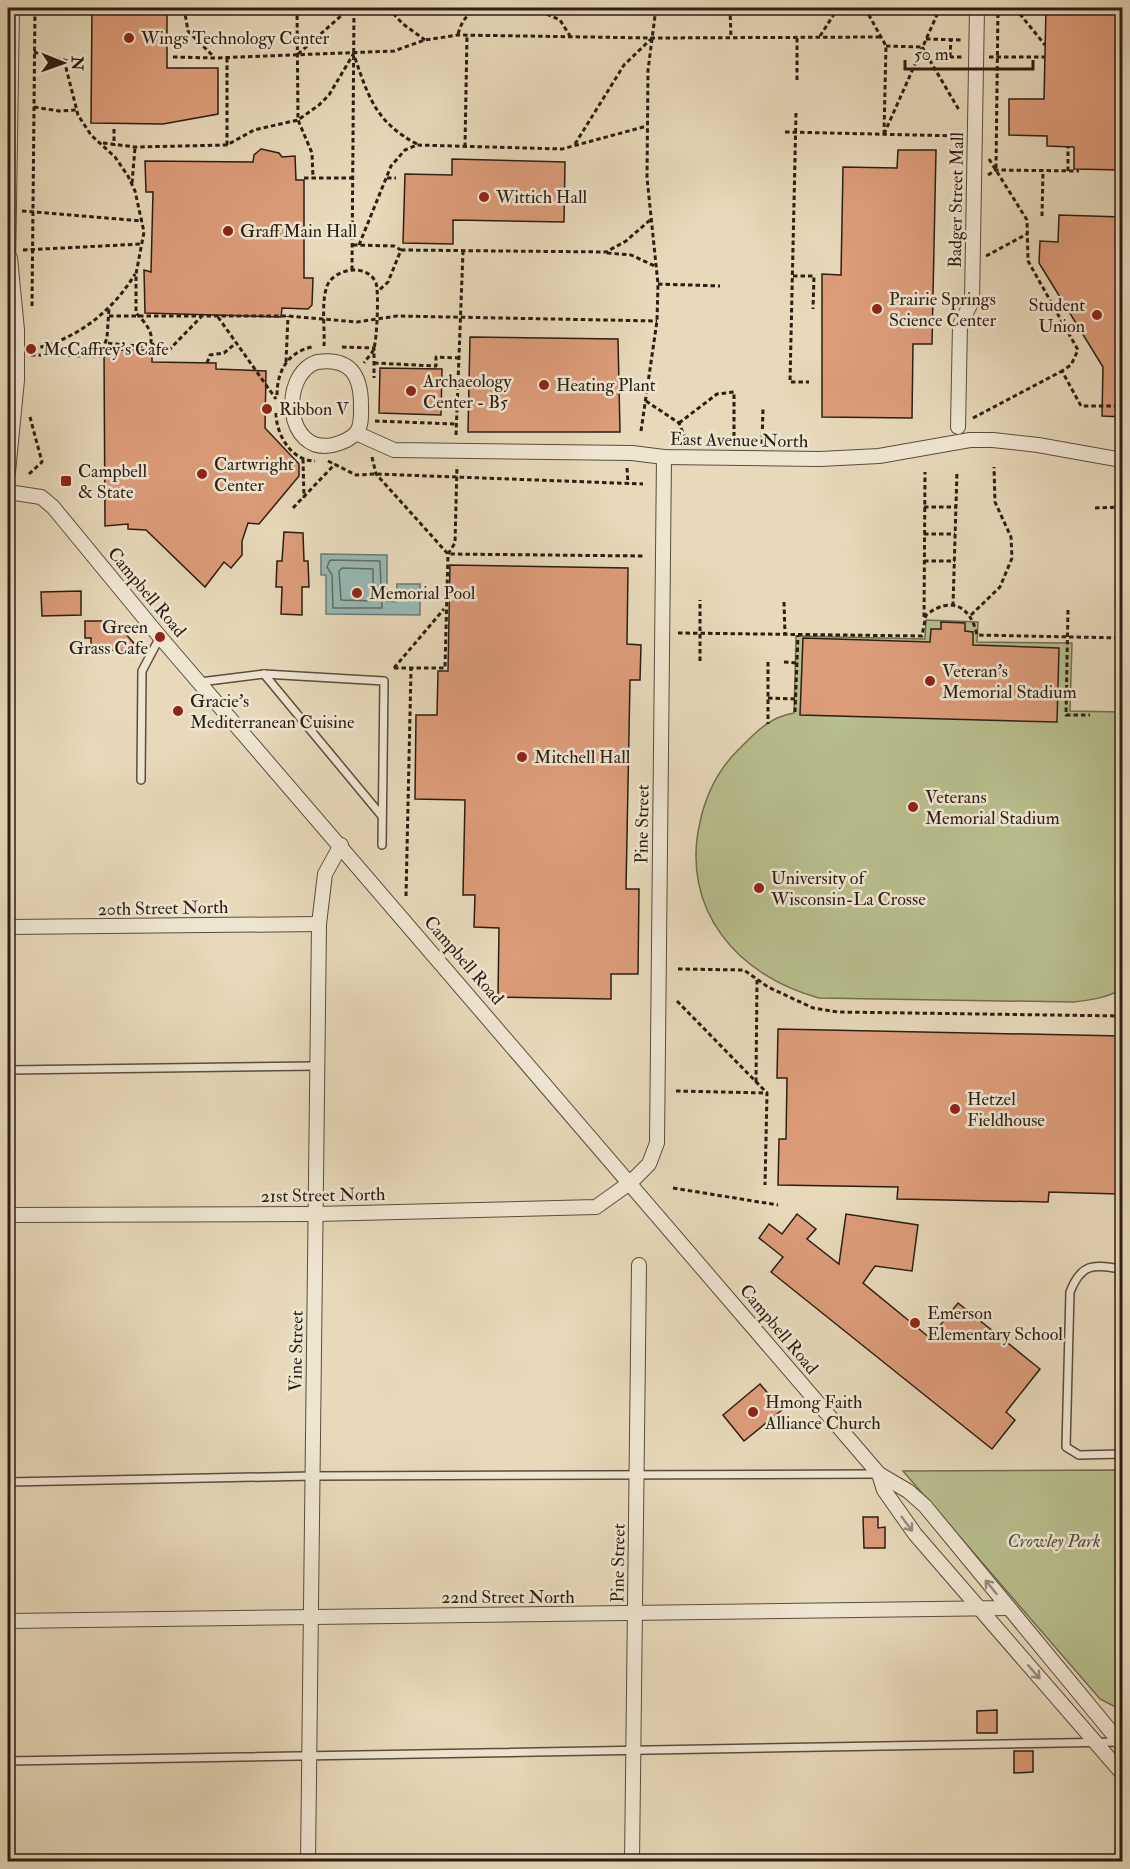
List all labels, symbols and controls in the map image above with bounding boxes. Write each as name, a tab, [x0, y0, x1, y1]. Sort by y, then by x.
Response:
place label: Wings Technology Center	[140, 27, 329, 50]
marker: Wings Technology Center	[122, 31, 136, 45]
north arrow	[33, 33, 93, 93]
scale bar	[905, 33, 1032, 71]
text: 50 m	[914, 43, 949, 66]
text: N	[67, 55, 87, 71]
street label: Badger Street Mall	[944, 131, 969, 268]
place label: Wittich Hall	[495, 186, 588, 209]
marker: Wittich Hall	[477, 190, 491, 204]
place label: Graff Main Hall	[240, 220, 358, 243]
marker: Graff Main Hall	[221, 224, 235, 238]
place label: Prairie Springs Science Center	[889, 288, 997, 332]
place label: Student Union	[1028, 294, 1085, 338]
marker: Prairie Springs Science Center	[870, 302, 884, 316]
marker: Student Union	[1090, 308, 1104, 322]
place label: McCaffrey's Cafe	[43, 338, 169, 361]
marker: McCaffrey's Cafe	[24, 342, 38, 356]
place label: Archaeology Center - B5	[422, 370, 512, 414]
place label: Heating Plant	[556, 374, 656, 397]
marker: Heating Plant	[537, 378, 551, 392]
marker: Archaeology Center - B5	[404, 384, 418, 398]
place label: Ribbon V	[279, 398, 350, 421]
marker: Ribbon V	[260, 402, 274, 416]
street label: East Avenue North	[670, 428, 809, 453]
place label: Cartwright Center	[214, 453, 294, 497]
place label: Campbell & State	[78, 460, 147, 504]
marker: Cartwright Center	[195, 467, 209, 481]
marker: Campbell & State	[59, 474, 73, 488]
street label: Campbell Road	[102, 543, 191, 642]
place label: Memorial Pool	[369, 582, 476, 605]
marker: Memorial Pool	[350, 586, 364, 600]
place label: Green Grass Cafe	[69, 616, 148, 660]
marker: Green Grass Cafe	[153, 630, 167, 644]
place label: Veteran's Memorial Stadium	[942, 660, 1077, 704]
marker: Veteran's Memorial Stadium	[923, 674, 937, 688]
place label: Gracie's Mediterranean Cuisine	[190, 690, 355, 734]
marker: Gracie's Mediterranean Cuisine	[171, 704, 185, 718]
place label: Mitchell Hall	[534, 746, 631, 769]
marker: Mitchell Hall	[515, 750, 529, 764]
street label: Pine Street	[630, 784, 655, 864]
place label: Veterans Memorial Stadium	[925, 786, 1060, 830]
marker: Veterans Memorial Stadium	[906, 800, 920, 814]
place label: University of Wisconsin-La Crosse	[770, 867, 926, 911]
marker: University of Wisconsin-La Crosse	[752, 881, 766, 895]
street label: 20th Street North	[97, 896, 229, 921]
street label: Campbell Road	[419, 911, 509, 1010]
place label: Hetzel Fieldhouse	[967, 1088, 1045, 1132]
marker: Hetzel Fieldhouse	[948, 1102, 962, 1116]
street label: 21st Street North	[260, 1183, 386, 1208]
street label: Campbell Road	[734, 1280, 823, 1379]
place label: Emerson Elementary School	[927, 1302, 1063, 1346]
street label: Vine Street	[284, 1310, 309, 1392]
marker: Emerson Elementary School	[908, 1316, 922, 1330]
place label: Hmong Faith Alliance Church	[764, 1391, 881, 1435]
marker: Hmong Faith Alliance Church	[746, 1405, 760, 1419]
one-way arrow	[901, 1516, 913, 1532]
street label: Pine Street	[606, 1523, 631, 1603]
park label: Crowley Park	[1008, 1530, 1100, 1553]
one-way arrow	[985, 1579, 998, 1595]
street label: 22nd Street North	[441, 1586, 575, 1609]
one-way arrow	[1028, 1664, 1041, 1680]

